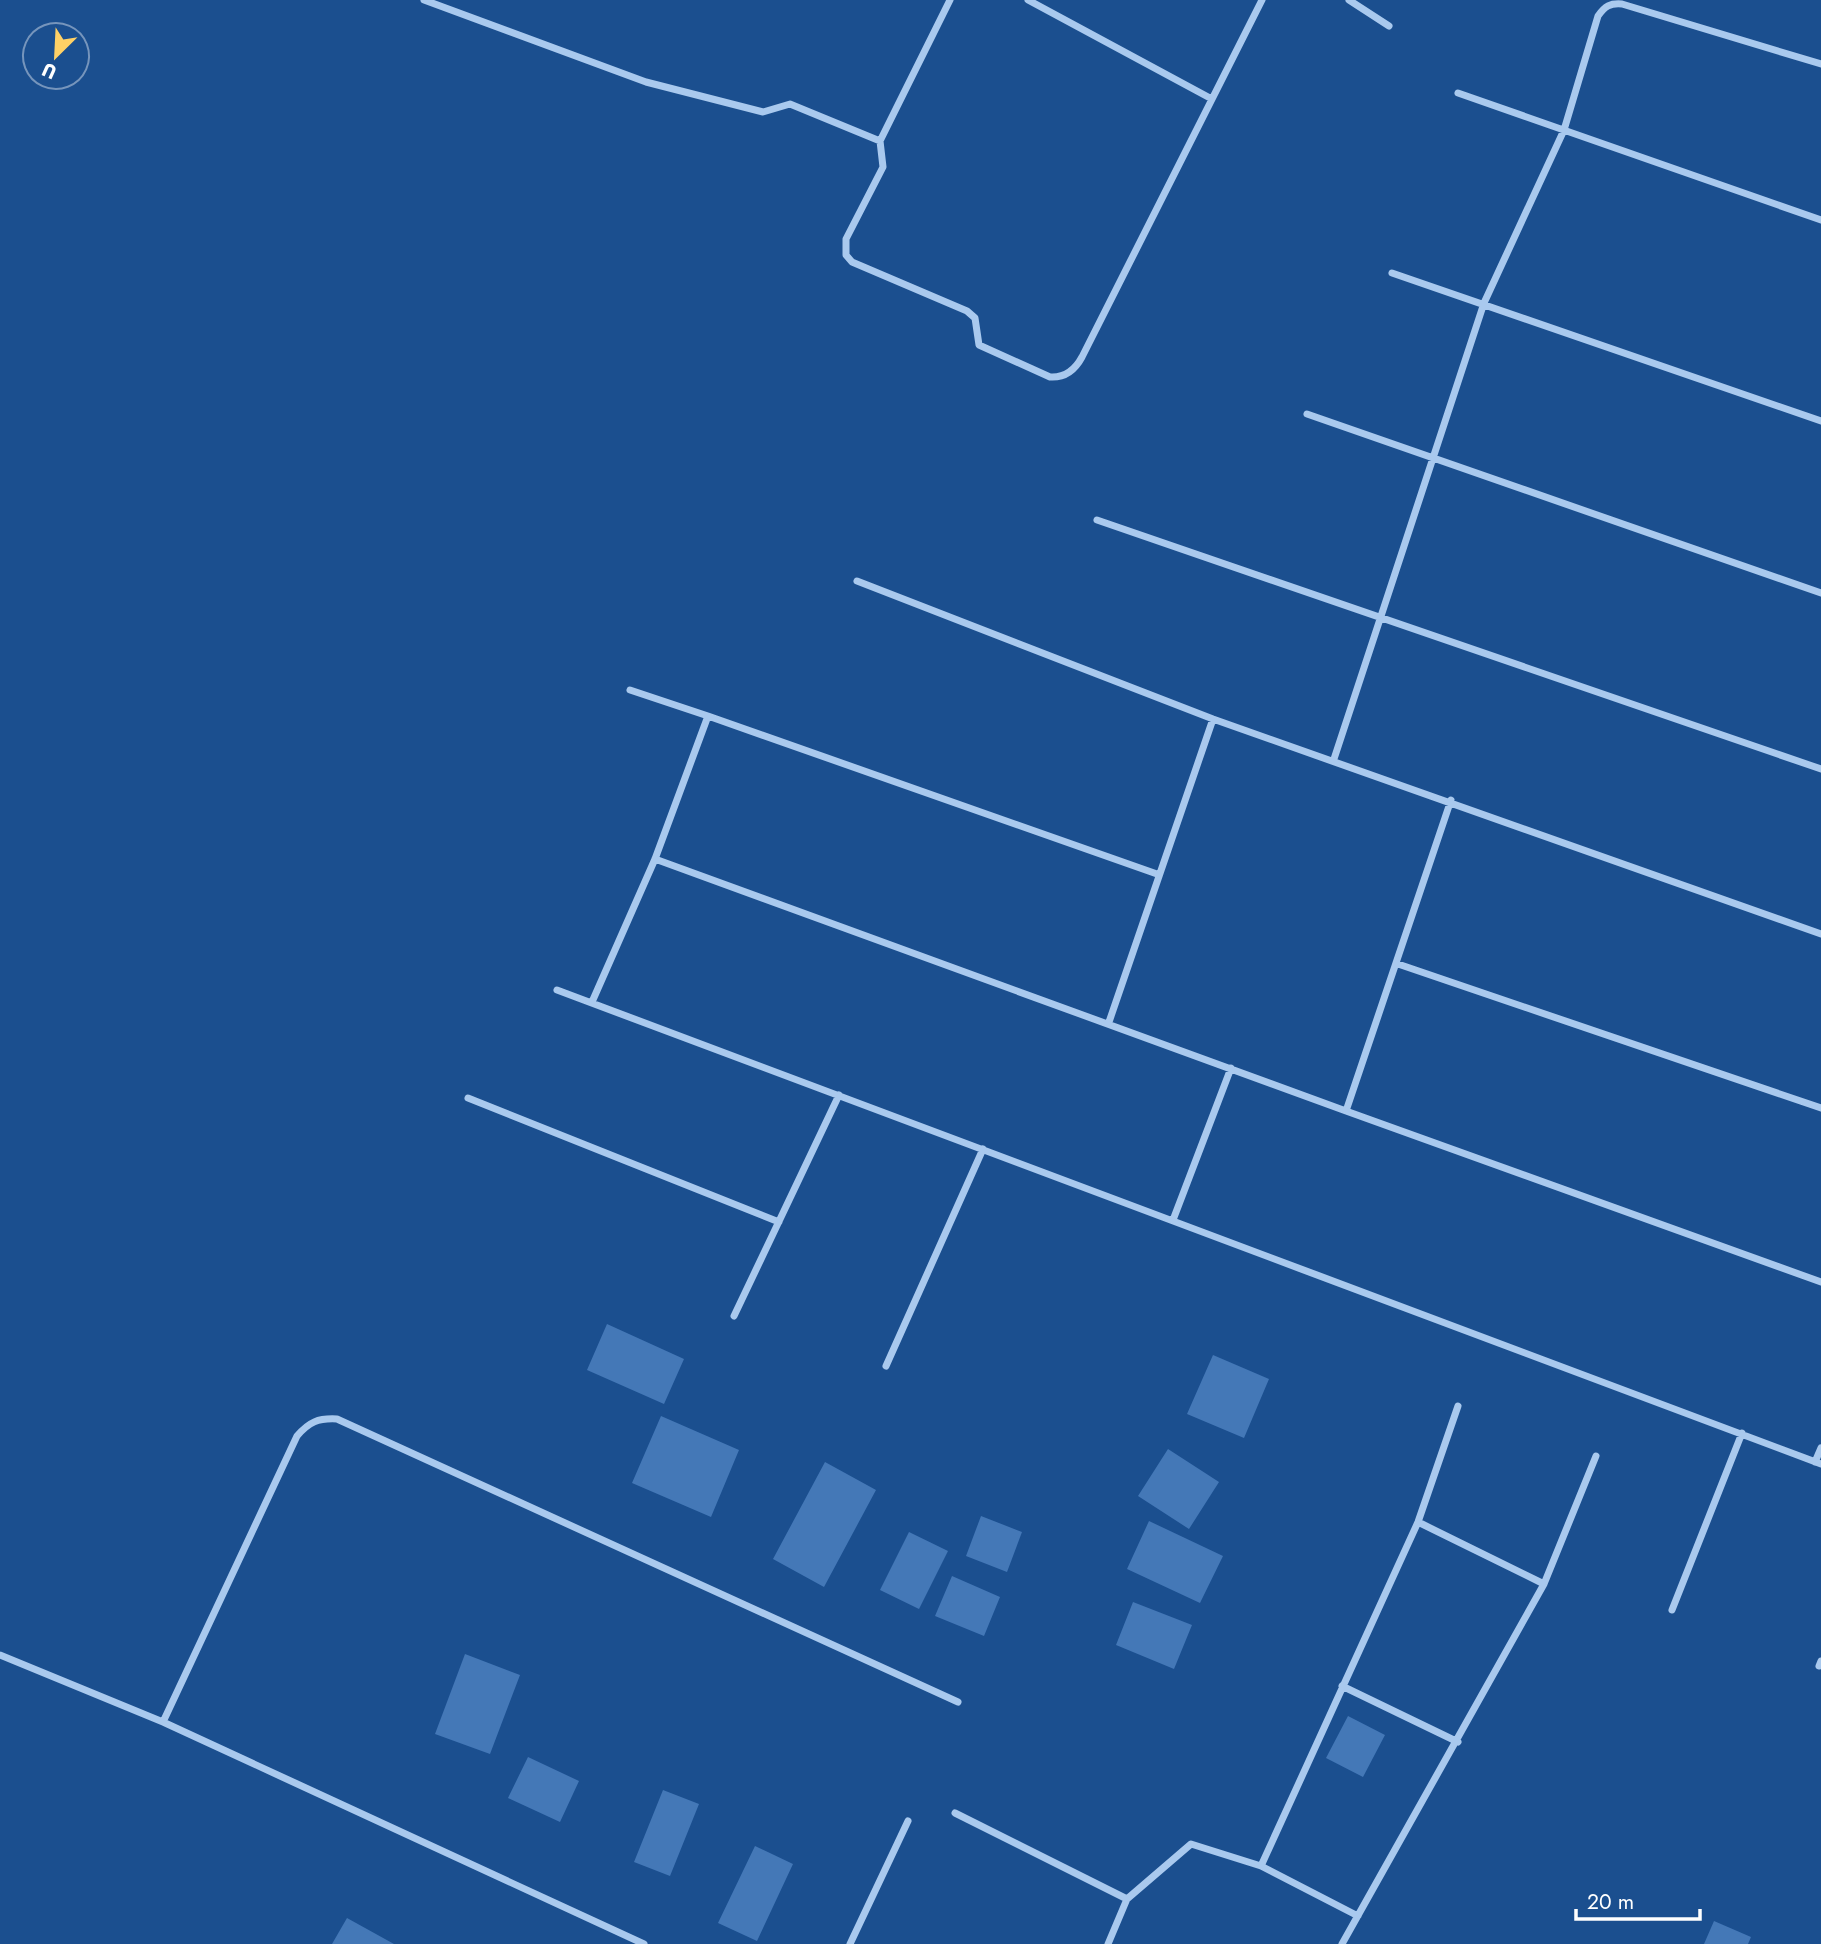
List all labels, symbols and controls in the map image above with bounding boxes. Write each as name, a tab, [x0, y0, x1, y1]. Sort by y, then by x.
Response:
north arrow	[21, 21, 91, 91]
text: U	[38, 56, 61, 86]
scale bar	[1576, 1878, 1700, 1922]
text: 20 m	[1587, 1887, 1634, 1917]

